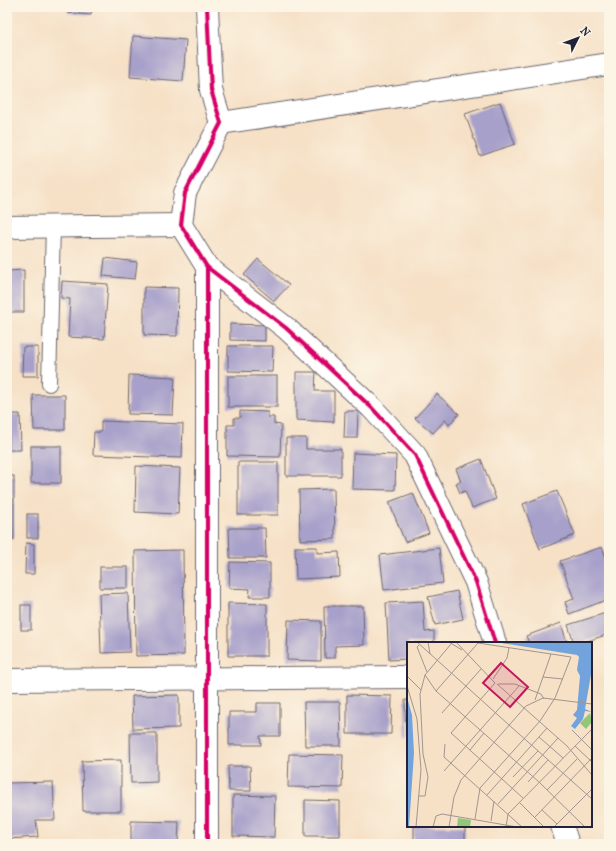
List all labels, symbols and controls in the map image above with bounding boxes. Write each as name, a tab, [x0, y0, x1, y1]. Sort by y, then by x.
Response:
north arrow	[558, 18, 598, 58]
text: N	[577, 24, 593, 40]
inset map	[407, 642, 592, 827]

